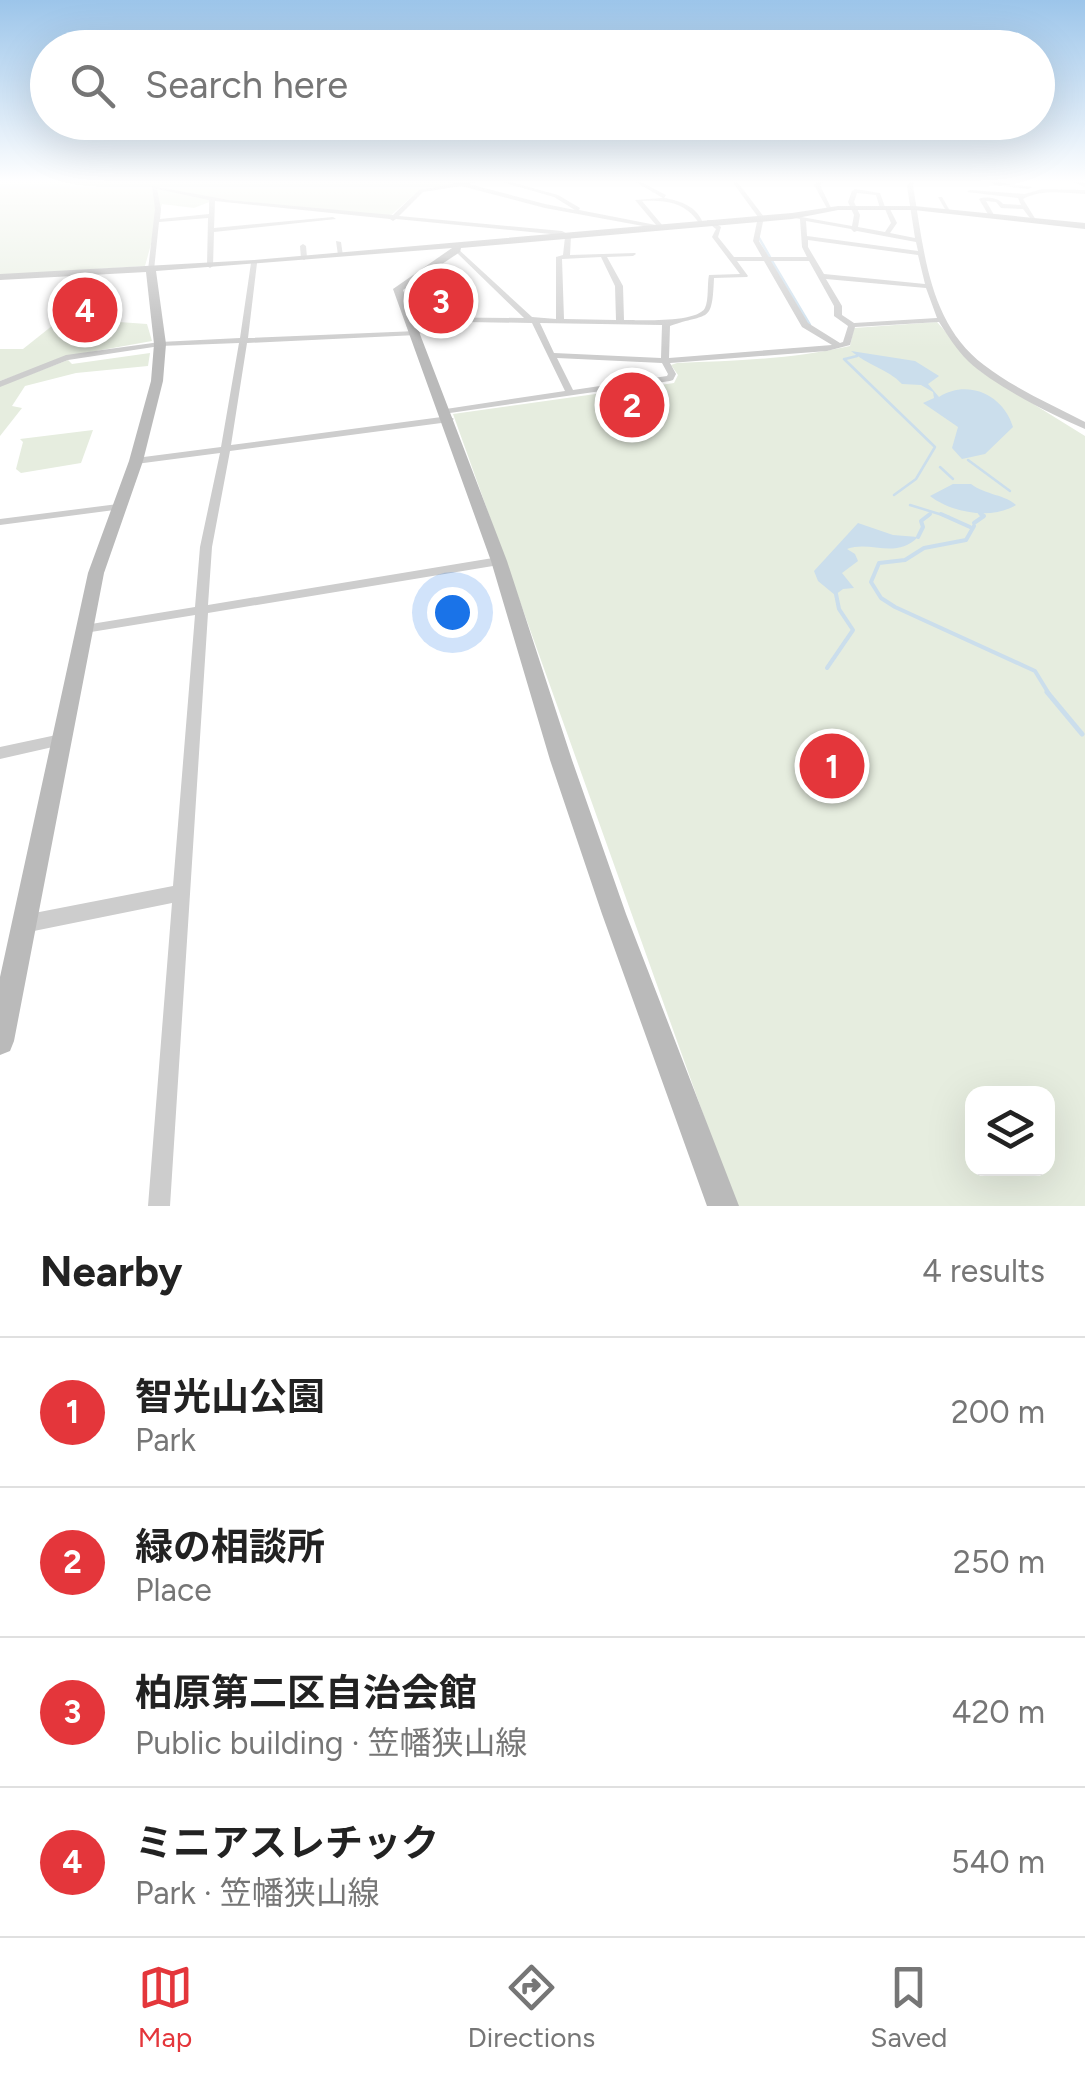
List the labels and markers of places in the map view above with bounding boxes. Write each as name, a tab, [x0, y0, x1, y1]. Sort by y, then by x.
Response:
pin: 3	[408, 264, 474, 338]
pin: 4	[52, 272, 118, 348]
pin: 2	[600, 368, 664, 442]
pin: 1	[800, 728, 864, 804]

